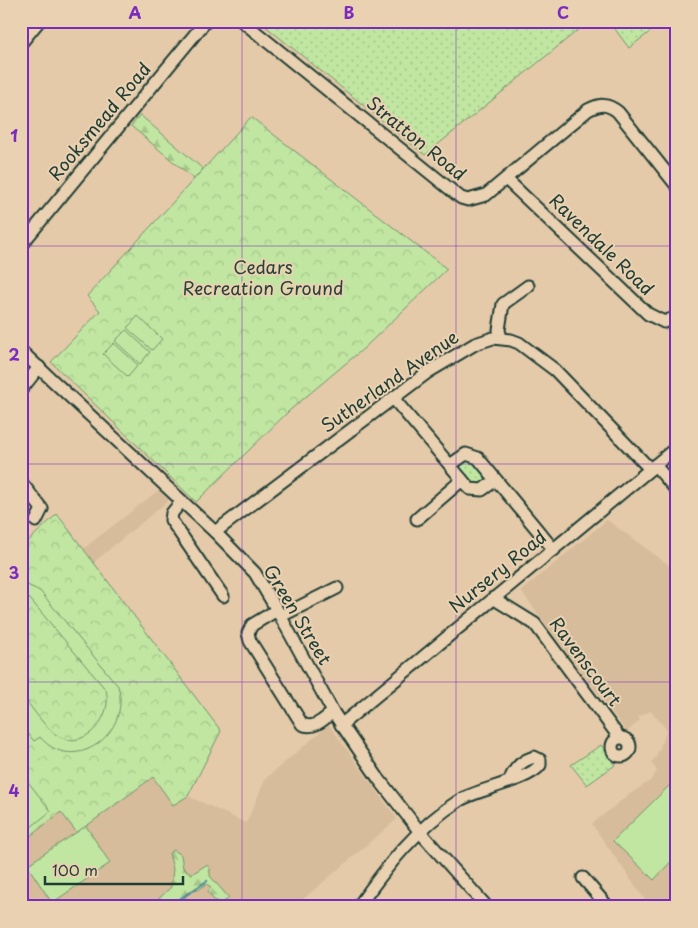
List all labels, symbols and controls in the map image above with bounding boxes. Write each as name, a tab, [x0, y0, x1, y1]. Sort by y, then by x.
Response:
text: A	[129, 0, 142, 24]
text: B	[344, 0, 355, 24]
text: C	[557, 0, 569, 24]
street label: Rooksmead Road	[41, 56, 157, 186]
street label: Stratton Road	[361, 89, 473, 187]
text: 1	[10, 123, 18, 147]
street label: Ravendale Road	[544, 187, 661, 301]
park label: Cedars Recreation Ground	[182, 253, 344, 301]
street label: Sutherland Avenue	[315, 323, 464, 439]
text: 2	[8, 342, 20, 366]
street label: Nursery Road	[442, 523, 552, 619]
street label: Green Street	[258, 559, 339, 670]
text: 3	[9, 560, 19, 584]
street label: Ravenscourt	[544, 611, 629, 711]
text: 4	[9, 778, 20, 802]
scale bar	[45, 853, 182, 885]
text: 100 m	[52, 858, 98, 881]

